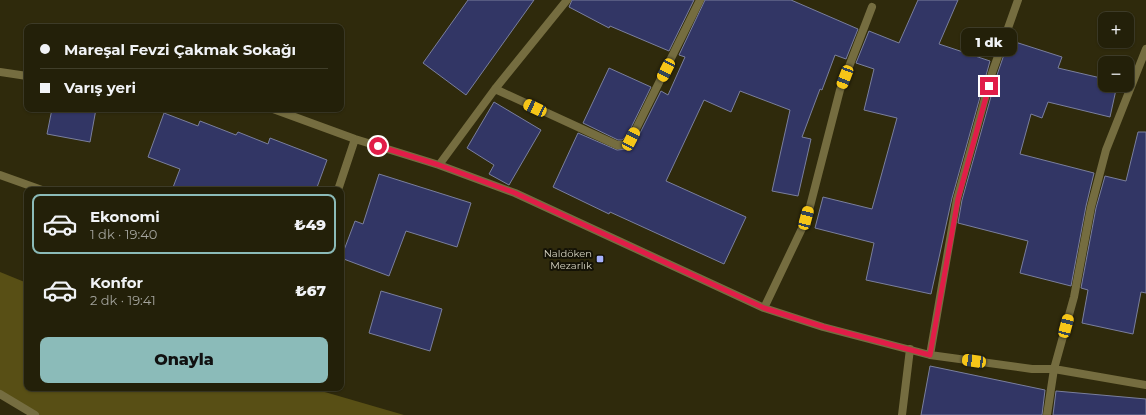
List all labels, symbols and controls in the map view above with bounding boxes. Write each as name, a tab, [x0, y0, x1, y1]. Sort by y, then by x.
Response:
map controls	[1098, 12, 1134, 92]
button: +	[1098, 12, 1134, 48]
callout: 1 dk	[961, 28, 1017, 56]
text: 1 dk	[976, 34, 1002, 50]
text: Mareşal Fevzi Çakmak Sokağı	[64, 40, 296, 59]
button: −	[1098, 56, 1134, 92]
car	[655, 57, 677, 83]
car	[835, 64, 855, 90]
route end	[980, 77, 998, 95]
text: Varış yeri	[64, 78, 136, 97]
car	[522, 97, 548, 119]
car	[620, 126, 642, 152]
route start	[369, 137, 387, 155]
car	[797, 205, 815, 231]
icon: car	[42, 206, 78, 242]
text: Ekonomi	[90, 207, 160, 226]
text: ₺49	[294, 215, 326, 234]
text: 1 dk · 19:40	[90, 226, 157, 242]
place label: Naldöken Mezarlık	[544, 247, 592, 272]
marker: Naldöken Mezarlık	[595, 254, 605, 264]
icon: car	[42, 272, 78, 308]
text: Konfor	[90, 273, 143, 292]
text: ₺67	[295, 281, 326, 300]
text: 2 dk · 19:41	[90, 292, 156, 308]
car	[1057, 313, 1075, 339]
button: Onayla	[40, 337, 328, 383]
car	[961, 353, 987, 369]

